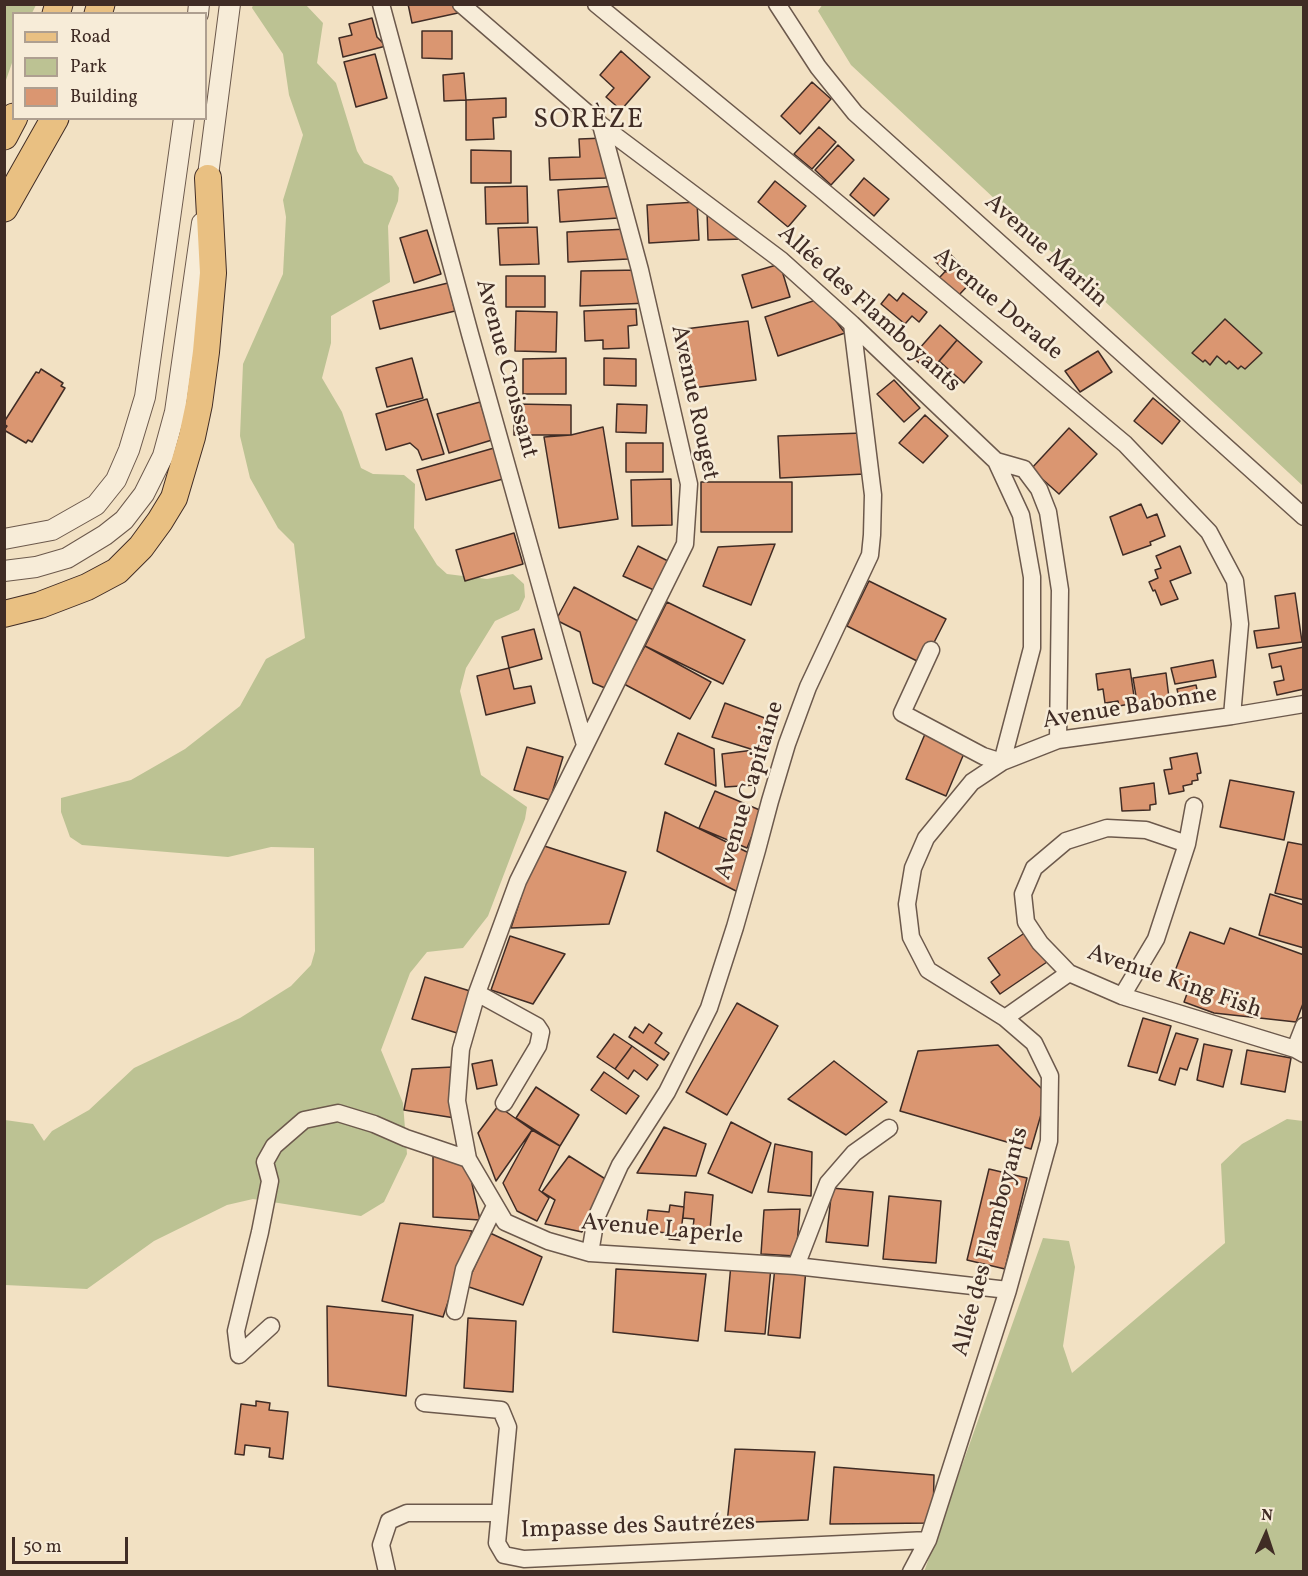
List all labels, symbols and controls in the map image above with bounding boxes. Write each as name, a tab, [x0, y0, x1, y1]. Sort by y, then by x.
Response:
legend	[12, 12, 207, 120]
text: Road	[70, 25, 111, 50]
text: Park	[70, 55, 107, 80]
text: Building	[70, 85, 138, 110]
district label: SORÈZE	[533, 106, 645, 138]
street label: Avenue Marlin	[977, 189, 1113, 315]
street label: Allée des Flamboyants	[771, 220, 965, 400]
street label: Avenue Dorade	[926, 242, 1068, 368]
street label: Avenue Croissant	[467, 276, 543, 462]
street label: Avenue Rouget	[663, 323, 723, 483]
street label: Avenue Babonne	[1041, 681, 1219, 737]
street label: Avenue Capitaine	[710, 698, 792, 884]
street label: Avenue King Fish	[1083, 940, 1265, 1026]
street label: Allée des Flamboyants	[948, 1124, 1036, 1360]
street label: Avenue Laperle	[580, 1210, 744, 1252]
north arrow	[1236, 1504, 1296, 1564]
text: N	[1261, 1505, 1273, 1527]
street label: Impasse des Sautrézes	[520, 1510, 756, 1546]
scale bar	[15, 1525, 130, 1563]
text: 50 m	[23, 1535, 62, 1560]

